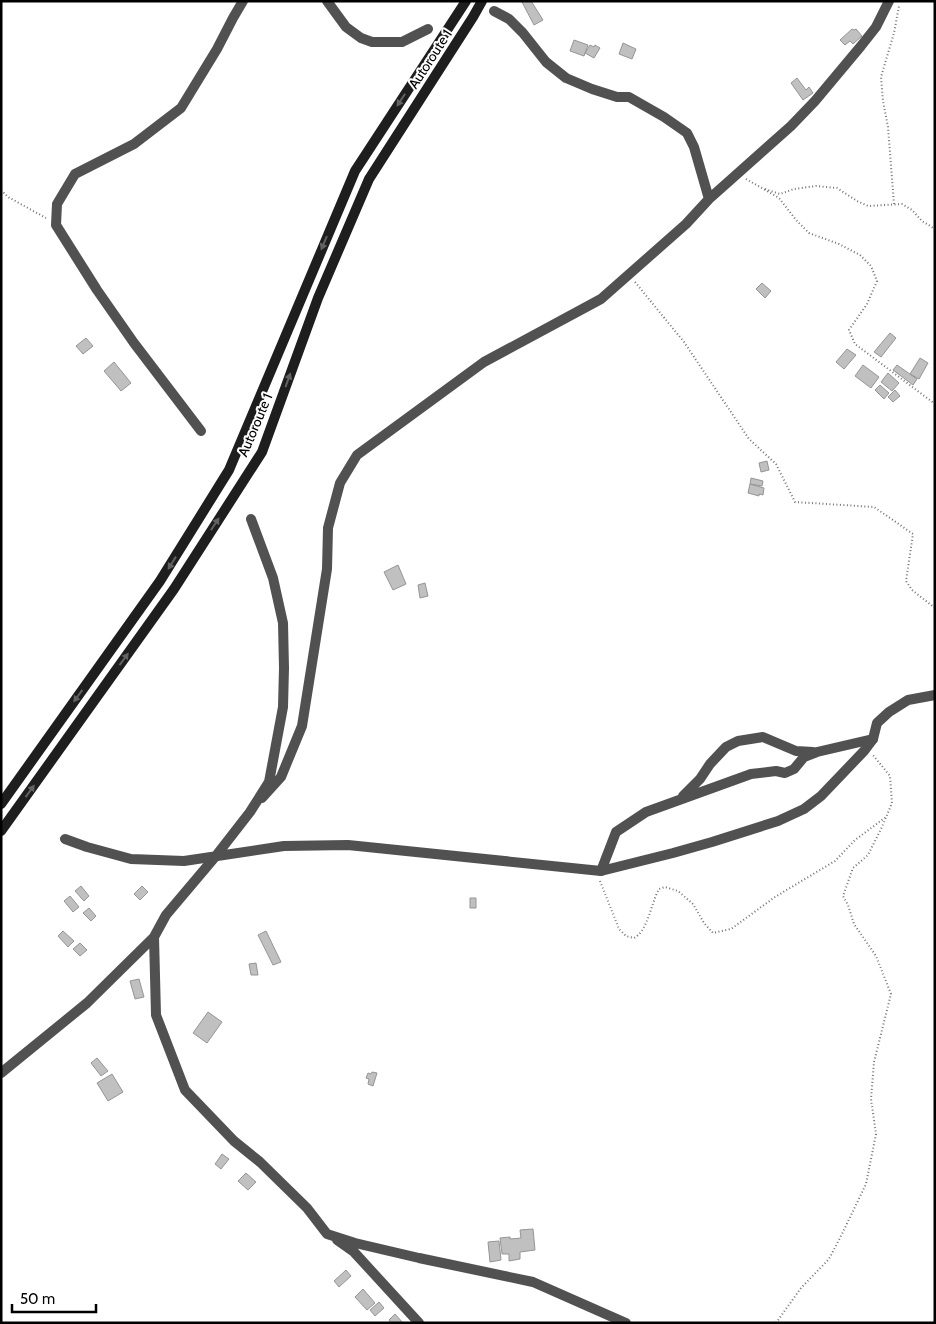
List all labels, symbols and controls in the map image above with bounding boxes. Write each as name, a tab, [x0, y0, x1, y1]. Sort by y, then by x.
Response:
street label: Autoroute 1	[404, 26, 456, 92]
one-way arrow	[396, 94, 406, 107]
one-way arrow	[320, 236, 328, 250]
one-way arrow	[284, 372, 292, 387]
street label: Autoroute 1	[234, 391, 276, 459]
one-way arrow	[210, 518, 220, 531]
one-way arrow	[167, 556, 176, 569]
one-way arrow	[119, 652, 129, 666]
one-way arrow	[74, 689, 84, 702]
one-way arrow	[25, 784, 35, 798]
scale bar	[12, 1282, 96, 1314]
text: 50 m	[20, 1290, 55, 1308]

